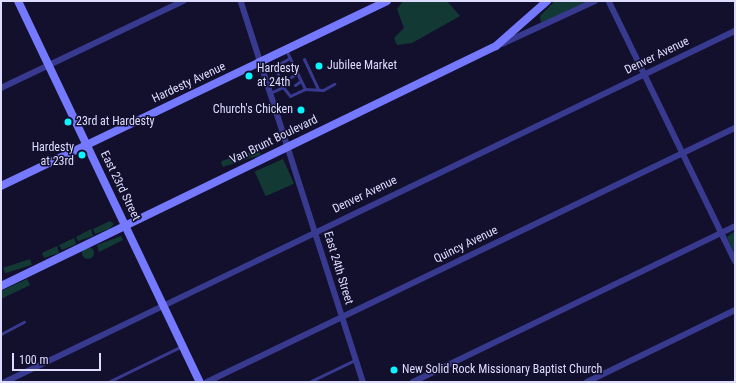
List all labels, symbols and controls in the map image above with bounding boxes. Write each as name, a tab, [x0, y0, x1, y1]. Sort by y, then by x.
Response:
street label: Denver Avenue	[622, 34, 692, 78]
place label: Jubilee Market	[327, 59, 397, 73]
street label: Hardesty Avenue	[150, 60, 228, 106]
marker: Jubilee Market	[314, 61, 324, 71]
place label: Hardesty at 24th	[257, 62, 299, 90]
marker: Hardesty at 24th	[244, 71, 254, 81]
place label: Church's Chicken	[213, 103, 293, 117]
marker: Church's Chicken	[296, 105, 306, 115]
street label: Van Brunt Boulevard	[228, 113, 320, 167]
place label: 23rd at Hardesty	[76, 115, 154, 129]
marker: 23rd at Hardesty	[63, 117, 73, 127]
place label: Hardesty at 23rd	[32, 141, 74, 169]
street label: East 23rd Street	[97, 149, 143, 223]
marker: Hardesty at 23rd	[77, 150, 87, 160]
street label: Denver Avenue	[330, 173, 400, 217]
street label: Quincy Avenue	[432, 223, 500, 267]
street label: East 24th Street	[320, 230, 356, 306]
scale bar	[14, 345, 103, 371]
text: 100 m	[19, 353, 49, 367]
place label: New Solid Rock Missionary Baptist Church	[402, 363, 602, 377]
marker: New Solid Rock Missionary Baptist Church	[389, 365, 399, 375]

